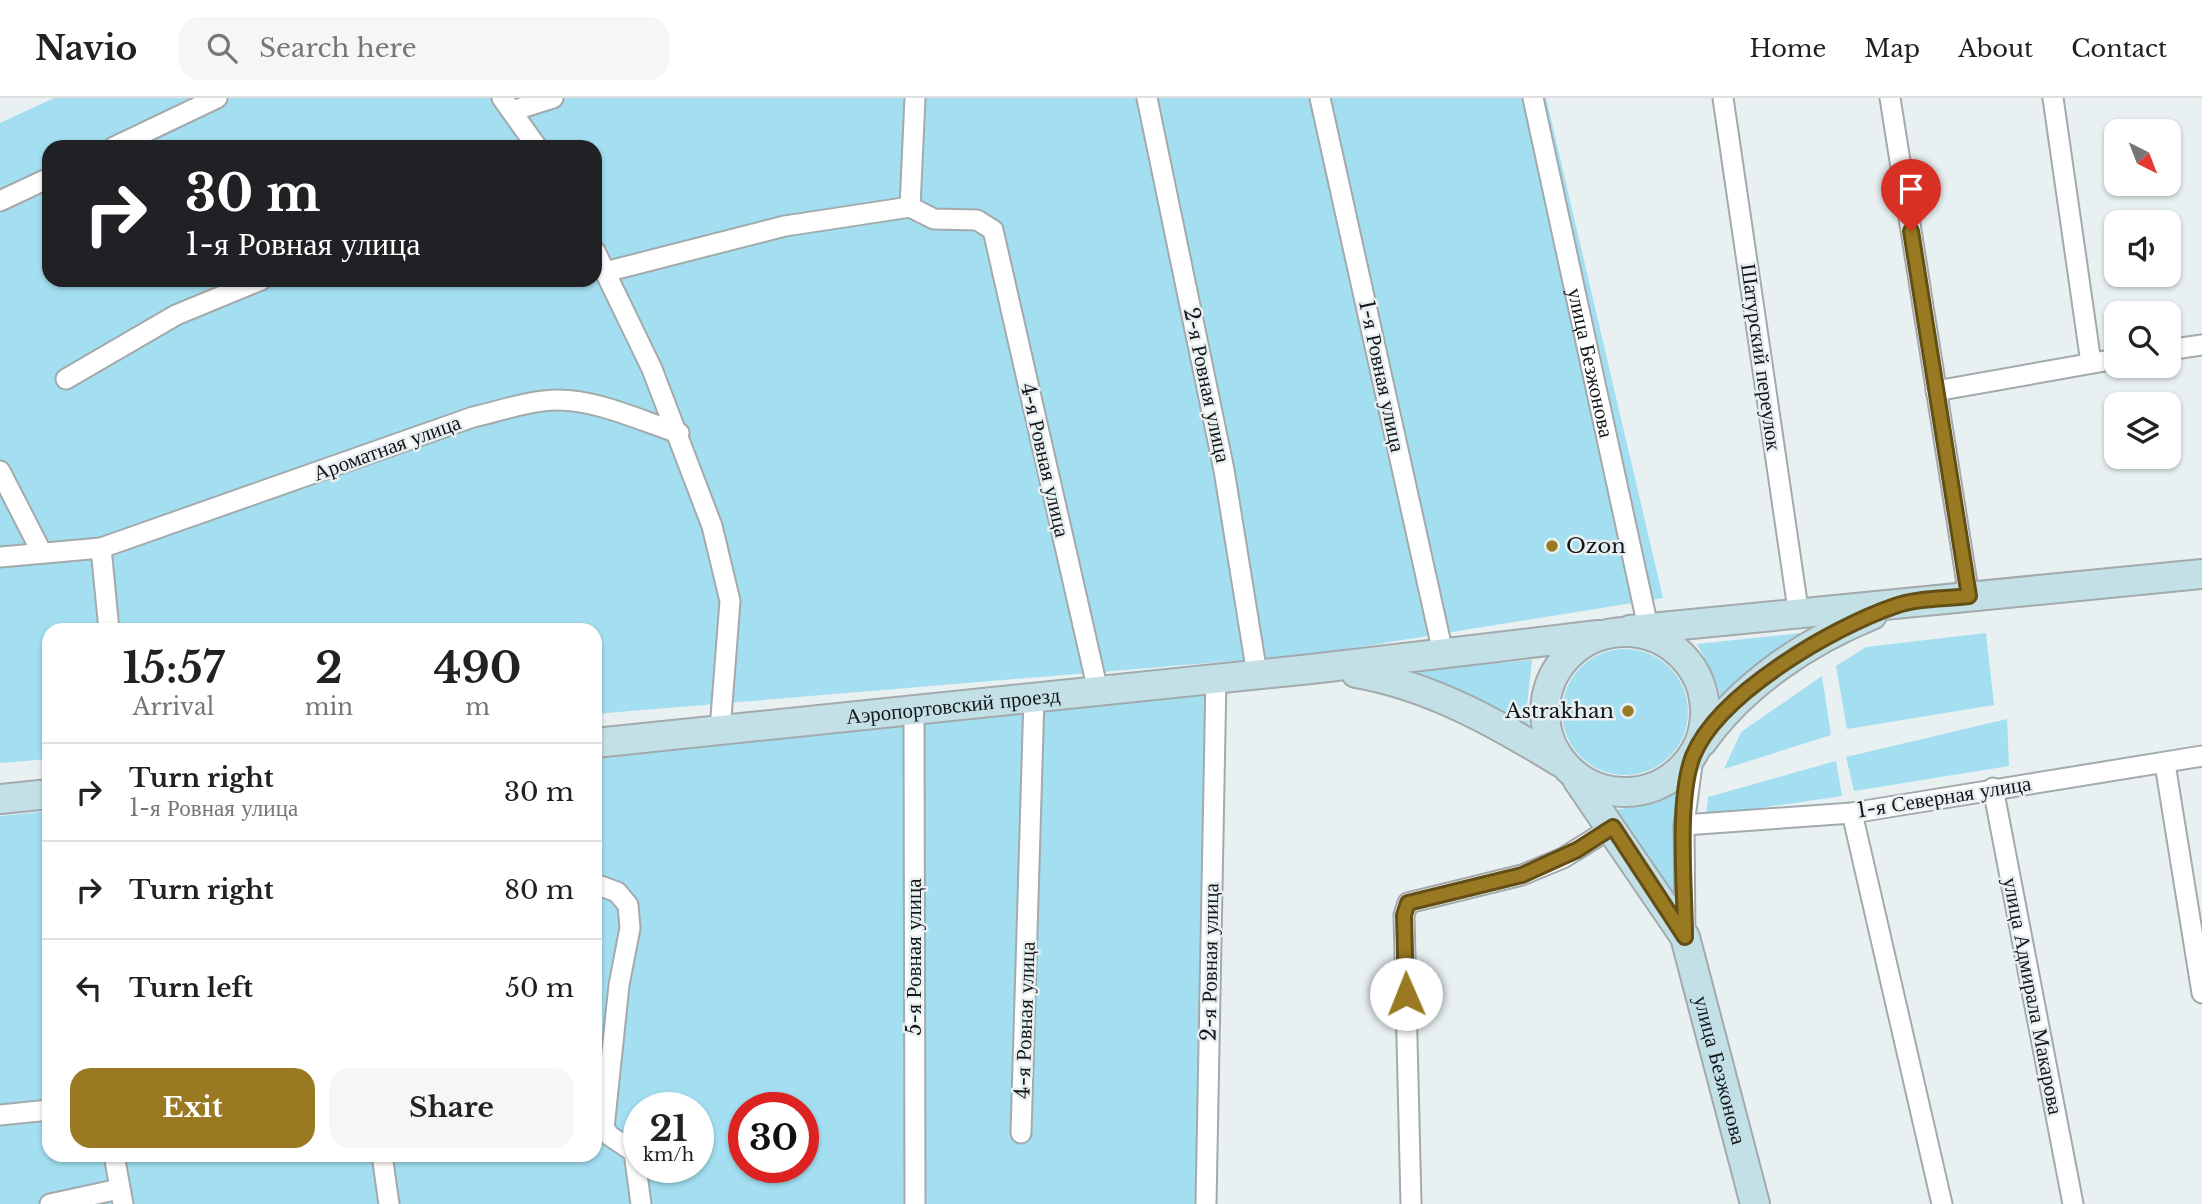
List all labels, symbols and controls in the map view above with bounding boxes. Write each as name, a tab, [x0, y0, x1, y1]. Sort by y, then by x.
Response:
search box	[179, 17, 669, 80]
text: Navio	[35, 28, 137, 69]
icon: search	[203, 29, 241, 67]
text: Search here	[259, 32, 417, 64]
text: Home	[1750, 34, 1826, 63]
text: Map	[1864, 34, 1920, 63]
text: About	[1958, 34, 2033, 63]
text: Contact	[2071, 34, 2167, 63]
north arrow	[2104, 119, 2180, 196]
map controls	[2104, 119, 2181, 469]
pin	[1881, 159, 1941, 231]
text: 30 m	[185, 163, 320, 224]
icon: right	[70, 168, 161, 259]
icon: arrive	[1892, 170, 1930, 208]
button: sound	[2104, 210, 2181, 287]
text: 1-я Ровная улица	[185, 224, 420, 264]
street label: Шатурский переулок	[1735, 262, 1787, 453]
street label: улица Безжонова	[1562, 285, 1620, 441]
street label: 1-я Ровная улица	[1353, 298, 1411, 455]
button: search	[2104, 301, 2181, 378]
street label: 2-я Ровная улица	[1178, 305, 1236, 466]
street label: 4-я Ровная улица	[1015, 380, 1076, 540]
button: layers	[2104, 392, 2181, 469]
street label: Ароматная улица	[310, 409, 465, 487]
place label: Ozon	[1566, 533, 1626, 559]
marker: Ozon	[1544, 538, 1560, 554]
text: 15:57	[122, 642, 224, 694]
text: 2	[315, 642, 343, 694]
text: 490	[434, 642, 522, 694]
street label: Аэропортовский проезд	[845, 682, 1062, 730]
text: Arrival	[133, 693, 214, 721]
text: min	[305, 693, 353, 721]
text: m	[465, 693, 490, 721]
place label: Astrakhan	[1504, 698, 1614, 724]
marker: Astrakhan	[1620, 703, 1636, 719]
text: Turn right	[129, 762, 274, 794]
street label: 1-я Северная улица	[1855, 770, 2034, 824]
icon: right	[70, 773, 108, 811]
text: 30 m	[504, 776, 574, 808]
text: 1-я Ровная улица	[129, 794, 298, 822]
icon: right	[70, 871, 108, 909]
text: Turn right	[129, 874, 274, 906]
text: 80 m	[504, 874, 574, 906]
street label: улица Адмирала Макарова	[1997, 875, 2069, 1118]
street label: 5-я Ровная улица	[901, 878, 927, 1036]
street label: 2-я Ровная улица	[1196, 882, 1224, 1041]
street label: 4-я Ровная улица	[1009, 940, 1041, 1099]
position arrow	[1369, 957, 1443, 1031]
icon: left	[70, 969, 108, 1007]
text: Turn left	[129, 972, 253, 1004]
text: 50 m	[505, 972, 574, 1004]
street label: улица Безжонова	[1688, 993, 1752, 1148]
button: Exit	[70, 1068, 315, 1148]
button: Share	[329, 1068, 574, 1148]
speed limit sign: 30	[728, 1092, 819, 1183]
text: 21	[649, 1107, 688, 1150]
text: km/h	[643, 1144, 694, 1166]

